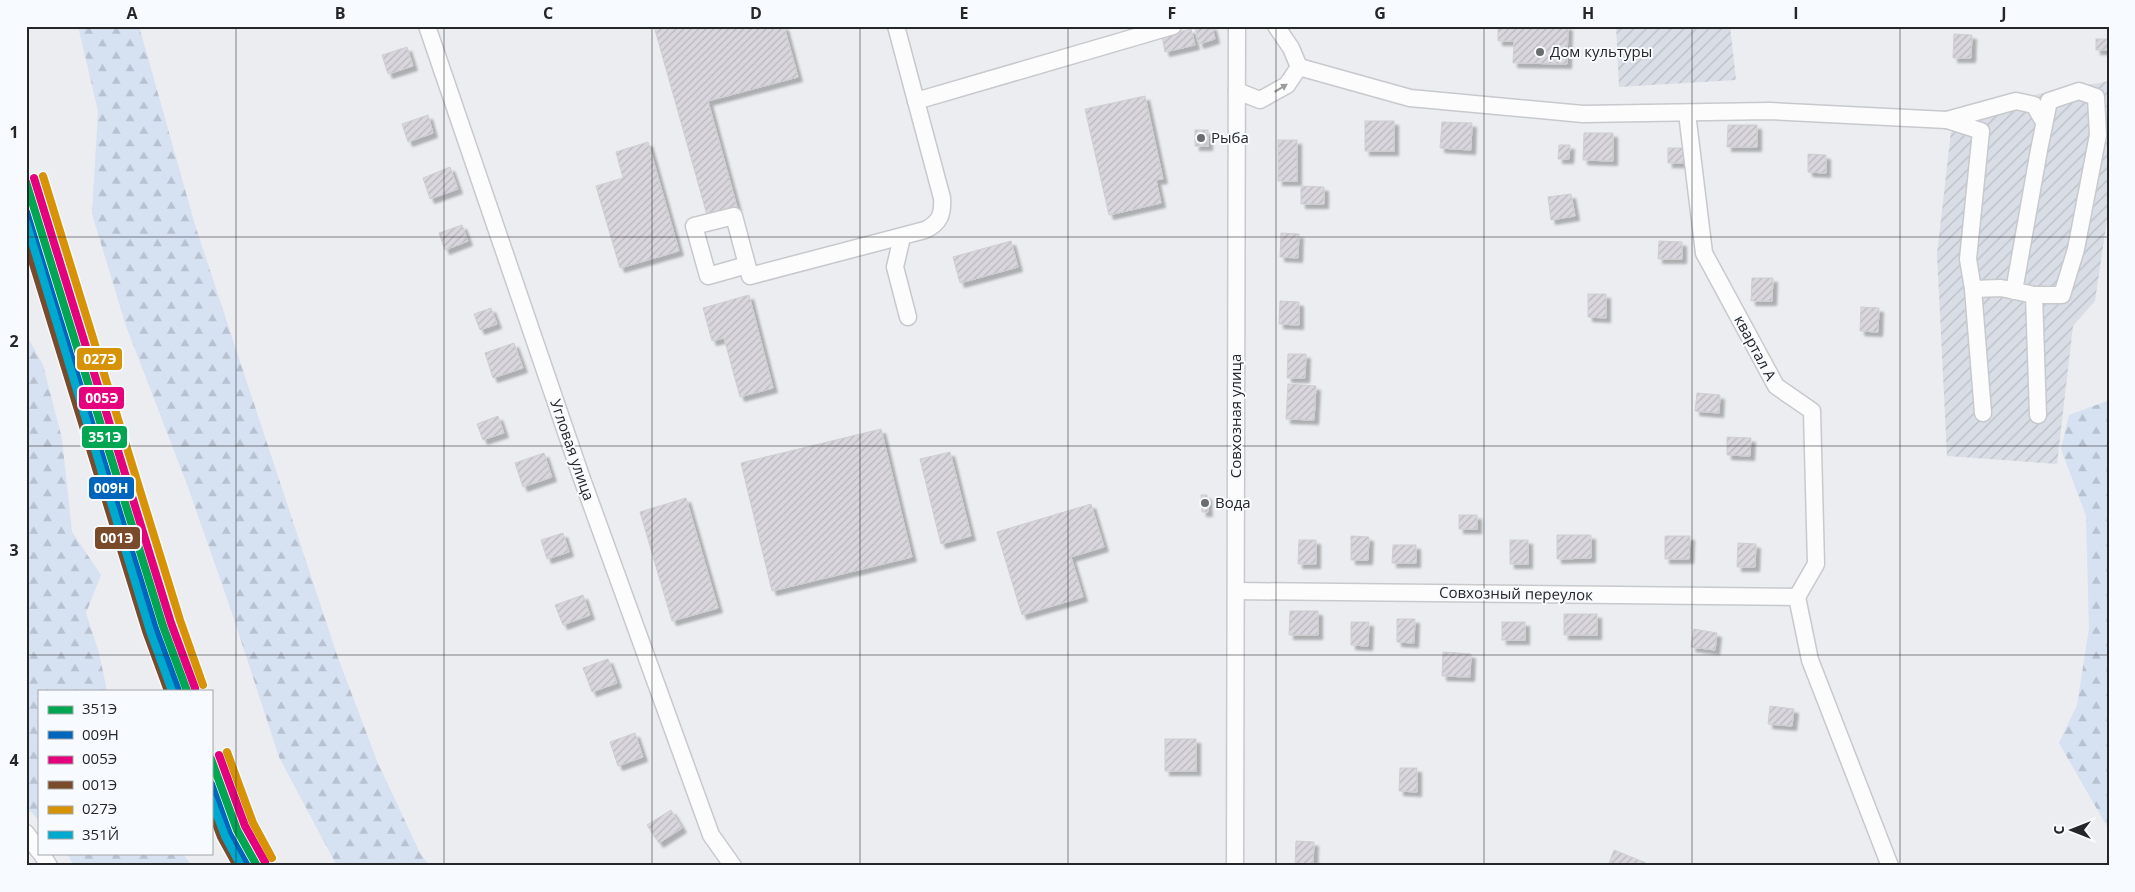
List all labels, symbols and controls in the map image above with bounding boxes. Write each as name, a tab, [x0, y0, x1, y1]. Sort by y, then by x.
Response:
text: A	[126, 2, 138, 24]
text: B	[335, 2, 345, 24]
text: C	[543, 2, 553, 24]
text: D	[750, 2, 762, 24]
text: E	[960, 2, 969, 24]
text: F	[1168, 2, 1176, 24]
text: G	[1374, 2, 1386, 24]
text: H	[1582, 2, 1594, 24]
text: I	[1793, 2, 1799, 24]
text: J	[1999, 2, 2007, 24]
place label: Дом культуры	[1550, 41, 1652, 61]
marker: Дом культуры	[1534, 46, 1546, 58]
one-way arrow	[1274, 83, 1287, 92]
text: 1	[9, 121, 19, 143]
place label: Рыба	[1211, 127, 1249, 147]
marker: Рыба	[1195, 132, 1207, 144]
street label: квартал А	[1730, 311, 1782, 384]
text: 2	[9, 330, 19, 352]
line badge: 027Э	[76, 347, 123, 371]
text: 027Э	[83, 349, 117, 368]
street label: Совхозная улица	[1225, 354, 1245, 478]
line badge: 005Э	[78, 386, 125, 410]
text: 005Э	[85, 388, 119, 407]
street label: Угловая улица	[546, 396, 600, 503]
line badge: 351Э	[81, 425, 128, 449]
text: 351Э	[88, 427, 122, 446]
line badge: 009Н	[88, 476, 135, 500]
text: 009Н	[94, 478, 128, 497]
place label: Вода	[1215, 492, 1251, 512]
marker: Вода	[1199, 497, 1211, 509]
line badge: 001Э	[94, 526, 141, 550]
text: 001Э	[100, 528, 134, 547]
text: 3	[9, 539, 19, 561]
street label: Совхозный переулок	[1439, 582, 1593, 604]
legend	[38, 690, 212, 854]
text: 351Э	[82, 698, 117, 718]
text: 009Н	[82, 724, 119, 744]
text: 005Э	[82, 748, 117, 768]
text: 4	[9, 749, 19, 771]
text: 001Э	[82, 774, 117, 794]
text: 027Э	[82, 798, 117, 818]
north arrow	[2048, 804, 2098, 854]
text: 351Й	[82, 824, 119, 844]
text: С	[2049, 825, 2068, 834]

